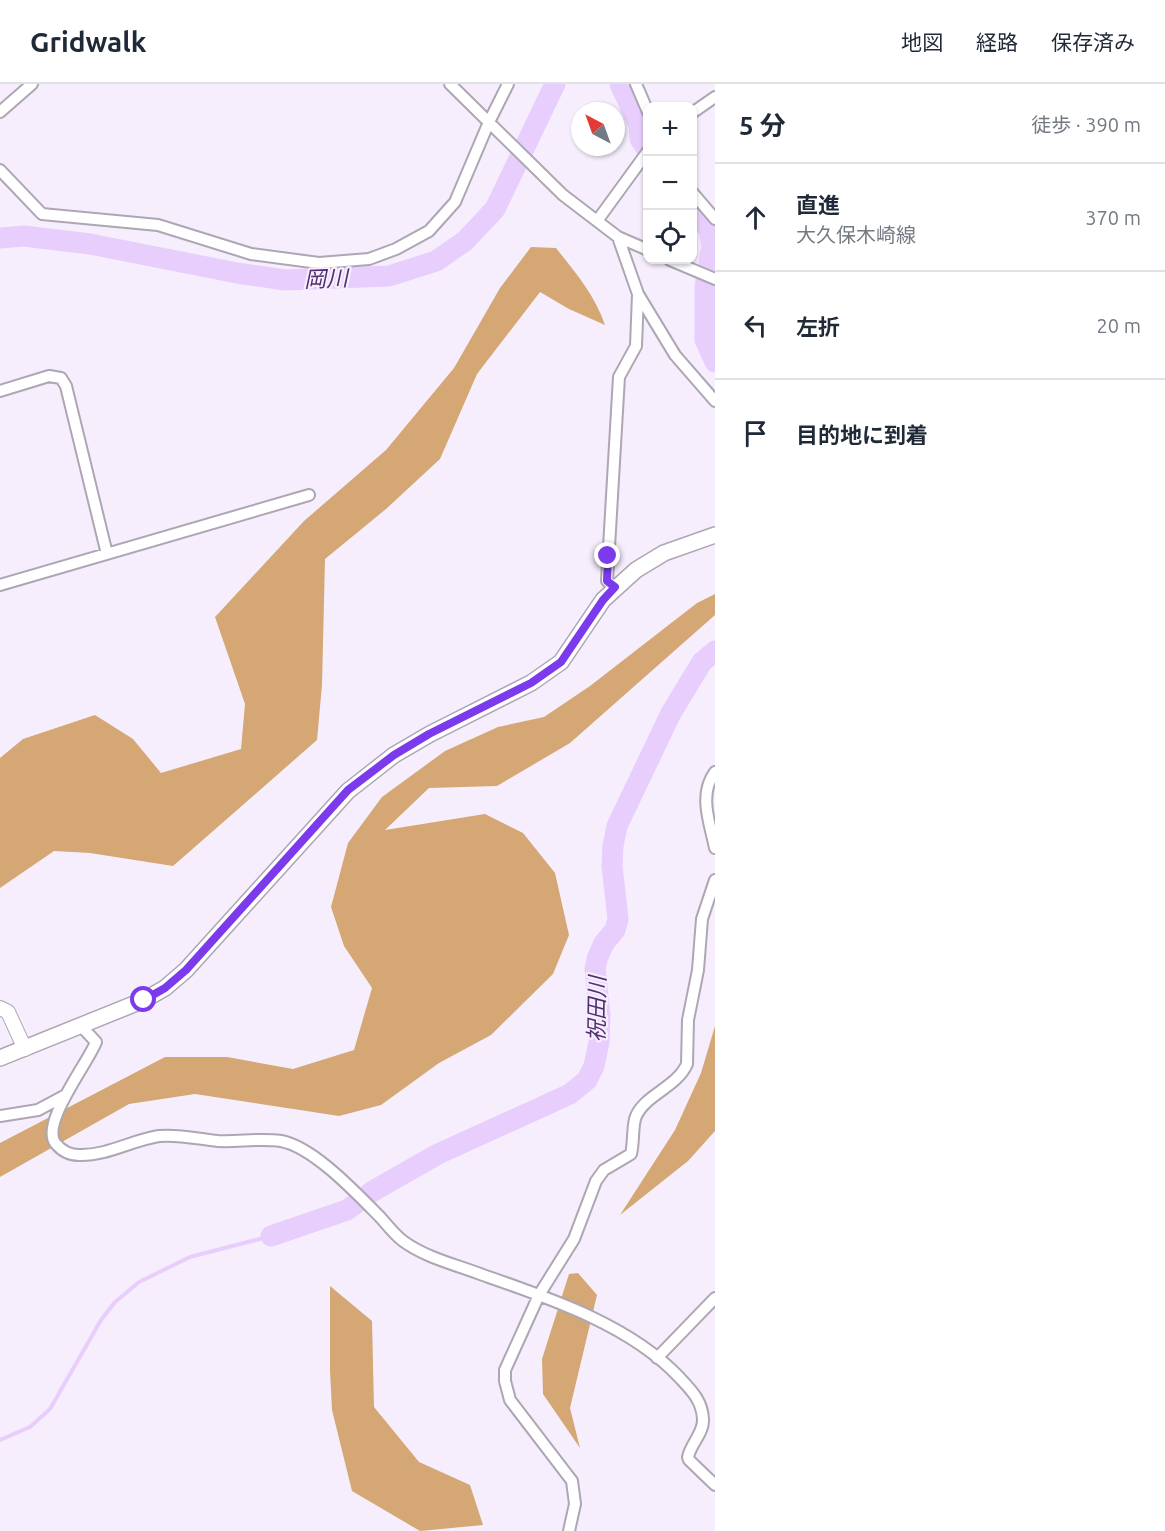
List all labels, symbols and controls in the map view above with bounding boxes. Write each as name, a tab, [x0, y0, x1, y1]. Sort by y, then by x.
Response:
text: Gridwalk	[30, 26, 147, 57]
text: 地図	[901, 30, 943, 54]
text: 経路	[976, 30, 1018, 54]
text: 保存済み	[1051, 30, 1135, 54]
north arrow	[571, 102, 625, 156]
map controls	[643, 102, 697, 264]
button: +	[643, 102, 697, 156]
text: 5 分	[739, 111, 786, 140]
text: 徒歩 · 390 m	[1031, 113, 1141, 136]
button: −	[643, 156, 697, 210]
text: 直進	[796, 192, 840, 217]
icon: ahead	[739, 201, 772, 234]
text: 370 m	[1085, 206, 1141, 229]
button: locate	[643, 210, 697, 264]
text: 大久保木崎線	[796, 223, 916, 246]
water label: 岡川	[304, 265, 350, 291]
icon: left	[739, 309, 772, 342]
text: 左折	[796, 314, 840, 339]
text: 20 m	[1097, 314, 1141, 337]
icon: arrive	[739, 417, 772, 450]
text: 目的地に到着	[796, 422, 928, 447]
route end	[594, 542, 620, 568]
water label: 祝田川	[583, 974, 609, 1042]
route start	[130, 986, 156, 1012]

